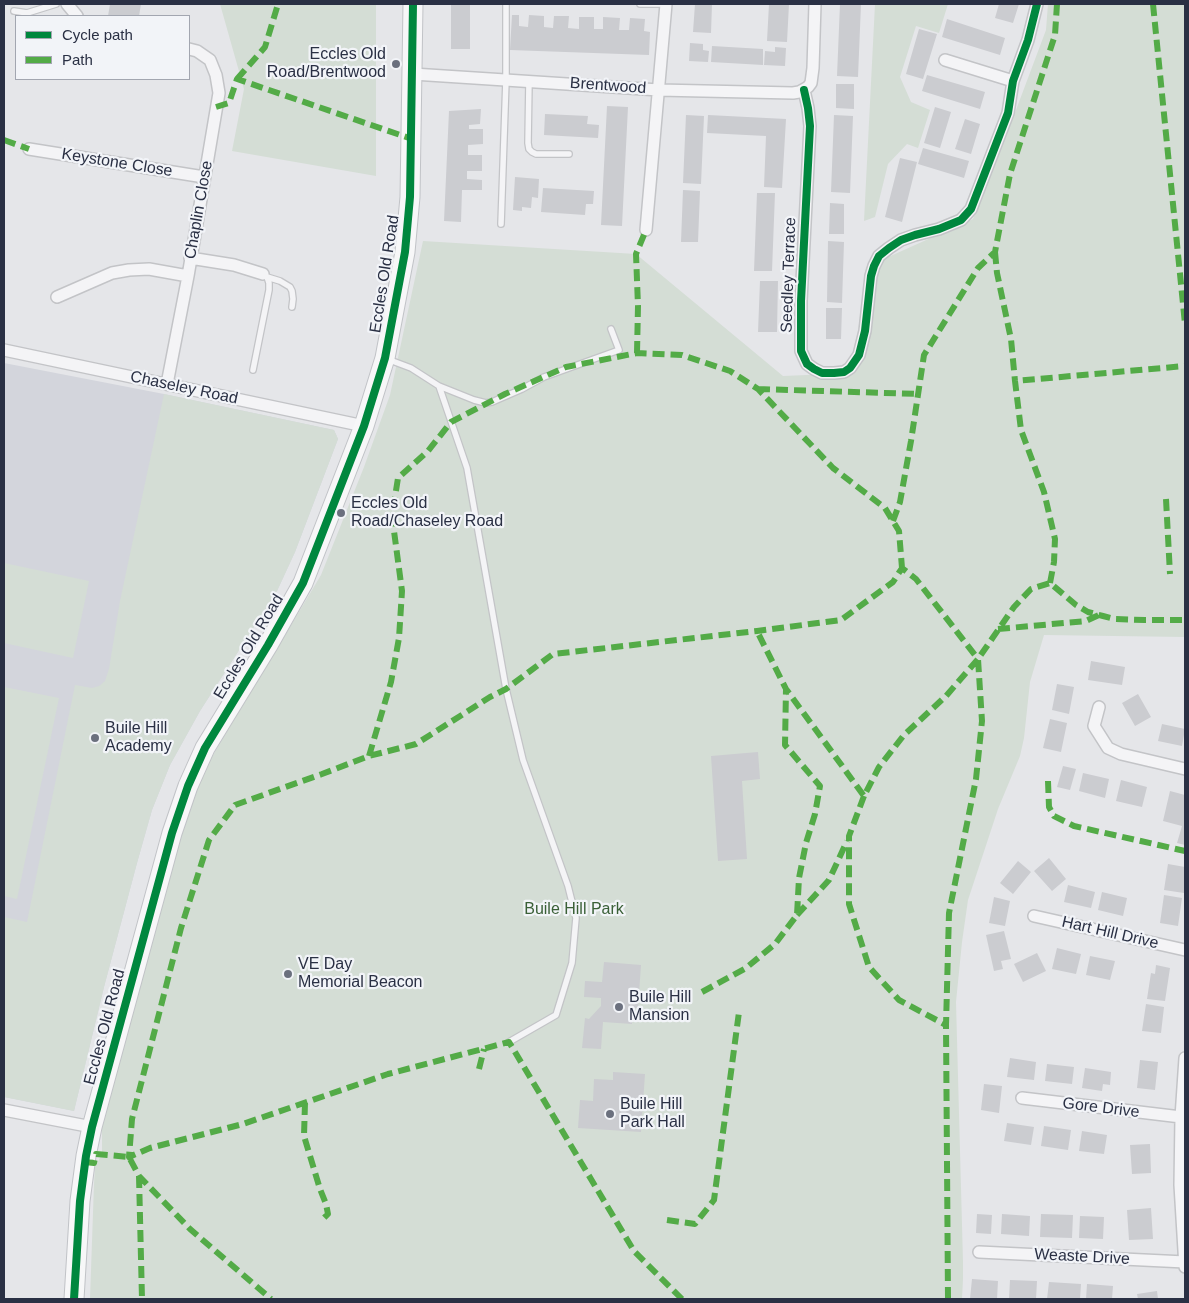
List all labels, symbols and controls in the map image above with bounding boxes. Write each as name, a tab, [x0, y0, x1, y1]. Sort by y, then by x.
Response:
legend	[15, 15, 190, 80]
text: Cycle path	[62, 26, 133, 43]
place label: Eccles Old Road/Brentwood	[267, 45, 386, 83]
text: Path	[62, 51, 93, 68]
marker: Eccles Old Road/Brentwood	[390, 58, 402, 70]
street label: Brentwood	[569, 74, 647, 98]
street label: Keystone Close	[60, 145, 174, 181]
street label: Chaplin Close	[181, 159, 217, 261]
street label: Eccles Old Road	[366, 214, 404, 334]
street label: Seedley Terrace	[777, 217, 801, 333]
street label: Chaseley Road	[129, 367, 239, 409]
place label: Eccles Old Road/Chaseley Road	[351, 494, 503, 532]
marker: Eccles Old Road/Chaseley Road	[335, 507, 347, 519]
street label: Eccles Old Road	[210, 591, 288, 703]
place label: Buile Hill Academy	[105, 719, 172, 757]
marker: Buile Hill Academy	[89, 732, 101, 744]
park label: Buile Hill Park	[524, 900, 624, 920]
street label: Hart Hill Drive	[1060, 913, 1160, 953]
place label: VE Day Memorial Beacon	[298, 955, 422, 993]
street label: Eccles Old Road	[80, 967, 130, 1087]
marker: VE Day Memorial Beacon	[282, 968, 294, 980]
place label: Buile Hill Mansion	[629, 988, 691, 1026]
marker: Buile Hill Mansion	[613, 1001, 625, 1013]
street label: Gore Drive	[1061, 1094, 1141, 1122]
place label: Buile Hill Park Hall	[620, 1095, 685, 1133]
marker: Buile Hill Park Hall	[604, 1108, 616, 1120]
street label: Weaste Drive	[1034, 1245, 1130, 1269]

